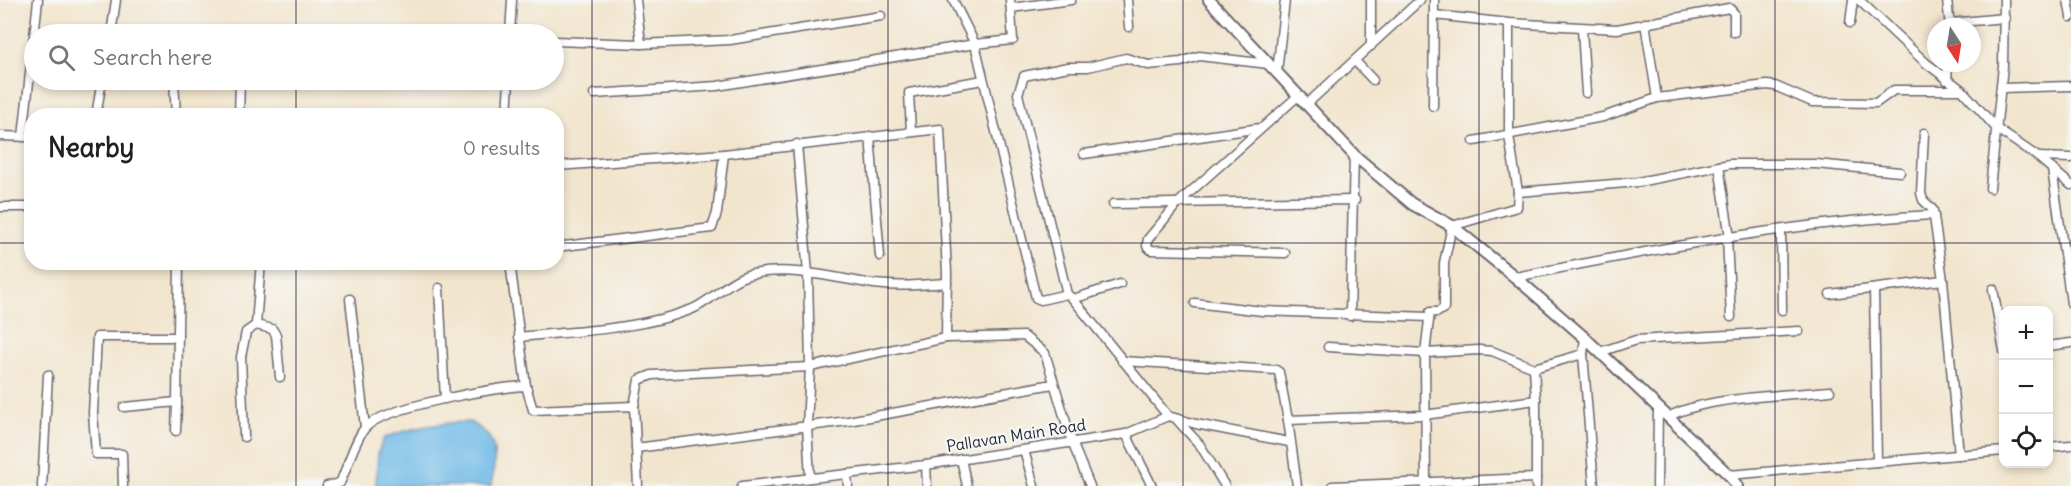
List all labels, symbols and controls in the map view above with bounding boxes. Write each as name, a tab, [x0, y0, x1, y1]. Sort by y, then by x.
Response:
north arrow	[1927, 18, 1981, 72]
search box	[24, 24, 564, 90]
icon: search	[45, 41, 78, 74]
text: Search here	[93, 43, 212, 71]
text: Nearby	[48, 131, 134, 164]
text: 0 results	[463, 135, 540, 160]
map controls	[1999, 306, 2053, 468]
button: +	[1999, 306, 2053, 360]
button: −	[1999, 360, 2053, 414]
street label: Pallavan Main Road	[945, 414, 1087, 456]
button: locate	[1999, 414, 2053, 468]

